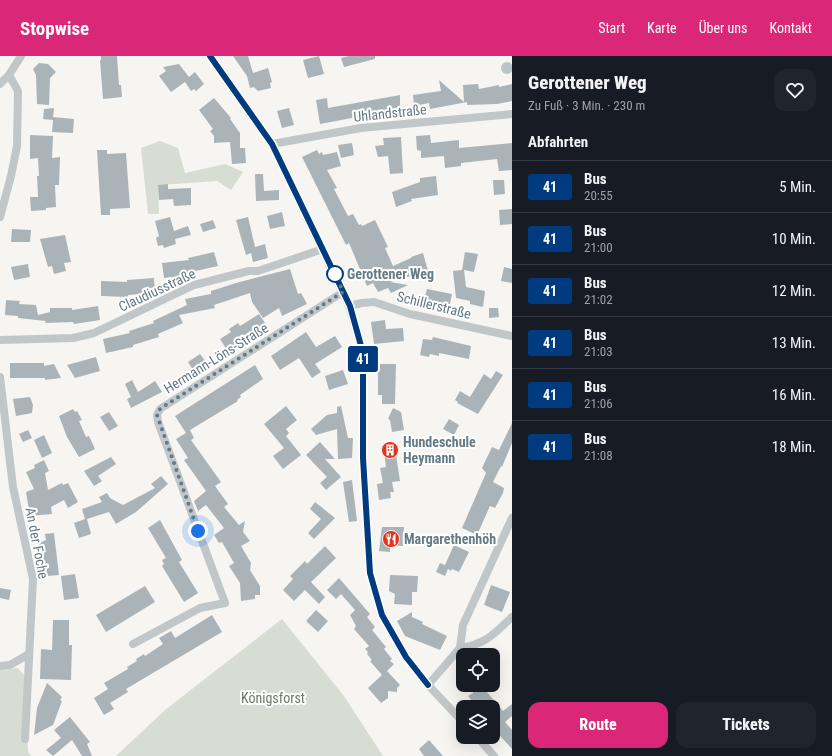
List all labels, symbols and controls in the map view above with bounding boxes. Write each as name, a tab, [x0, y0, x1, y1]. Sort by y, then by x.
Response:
text: Stopwise	[20, 17, 89, 40]
text: Start	[598, 20, 625, 36]
text: Karte	[647, 20, 677, 36]
text: Über uns	[699, 20, 747, 36]
text: Kontakt	[769, 20, 812, 36]
button: heart	[774, 69, 816, 111]
text: Gerottener Weg	[528, 71, 647, 94]
text: Zu Fuß · 3 Min. · 230 m	[528, 98, 645, 113]
street label: Uhlandstraße	[353, 101, 428, 125]
text: Abfahrten	[528, 133, 588, 151]
text: Bus	[584, 170, 607, 188]
text: 5 Min.	[779, 178, 816, 196]
text: 41	[543, 179, 557, 195]
text: 20:55	[584, 188, 613, 203]
text: Bus	[584, 222, 607, 240]
text: 10 Min.	[772, 230, 816, 248]
text: 41	[543, 231, 557, 247]
text: 21:00	[584, 240, 613, 255]
street label: Claudiusstraße	[116, 265, 198, 315]
marker: Gerottener Weg	[326, 265, 344, 283]
place label: Gerottener Weg	[347, 266, 434, 282]
text: Bus	[584, 274, 607, 292]
text: 12 Min.	[772, 282, 816, 300]
text: 41	[543, 283, 557, 299]
street label: Schillerstraße	[395, 288, 473, 322]
text: 21:02	[584, 292, 613, 307]
street label: Hermann-Löns-Straße	[161, 319, 272, 397]
text: Bus	[584, 326, 607, 344]
text: 13 Min.	[772, 334, 816, 352]
text: 41	[543, 335, 557, 351]
text: 21:03	[584, 344, 613, 359]
line badge: 41	[345, 346, 381, 372]
text: 41	[356, 351, 370, 367]
text: Bus	[584, 378, 607, 396]
text: 16 Min.	[772, 386, 816, 404]
text: 41	[543, 387, 557, 403]
text: 21:06	[584, 396, 613, 411]
text: Bus	[584, 430, 607, 448]
place label: Hundeschule Heymann	[403, 434, 476, 466]
text: 18 Min.	[772, 438, 816, 456]
text: 41	[543, 439, 557, 455]
building icon: Hundeschule Heymann	[380, 440, 400, 460]
text: 21:08	[584, 448, 613, 463]
street label: An der Foche	[22, 506, 52, 581]
your location	[188, 521, 208, 541]
restaurant icon: Margarethenhöh	[381, 529, 401, 549]
place label: Margarethenhöh	[404, 531, 496, 547]
map controls	[456, 648, 500, 744]
button: locate	[456, 648, 500, 692]
park label: Königsforst	[241, 690, 305, 706]
button: layers	[456, 700, 500, 744]
button: Route	[528, 702, 668, 748]
button: Tickets	[676, 702, 816, 748]

